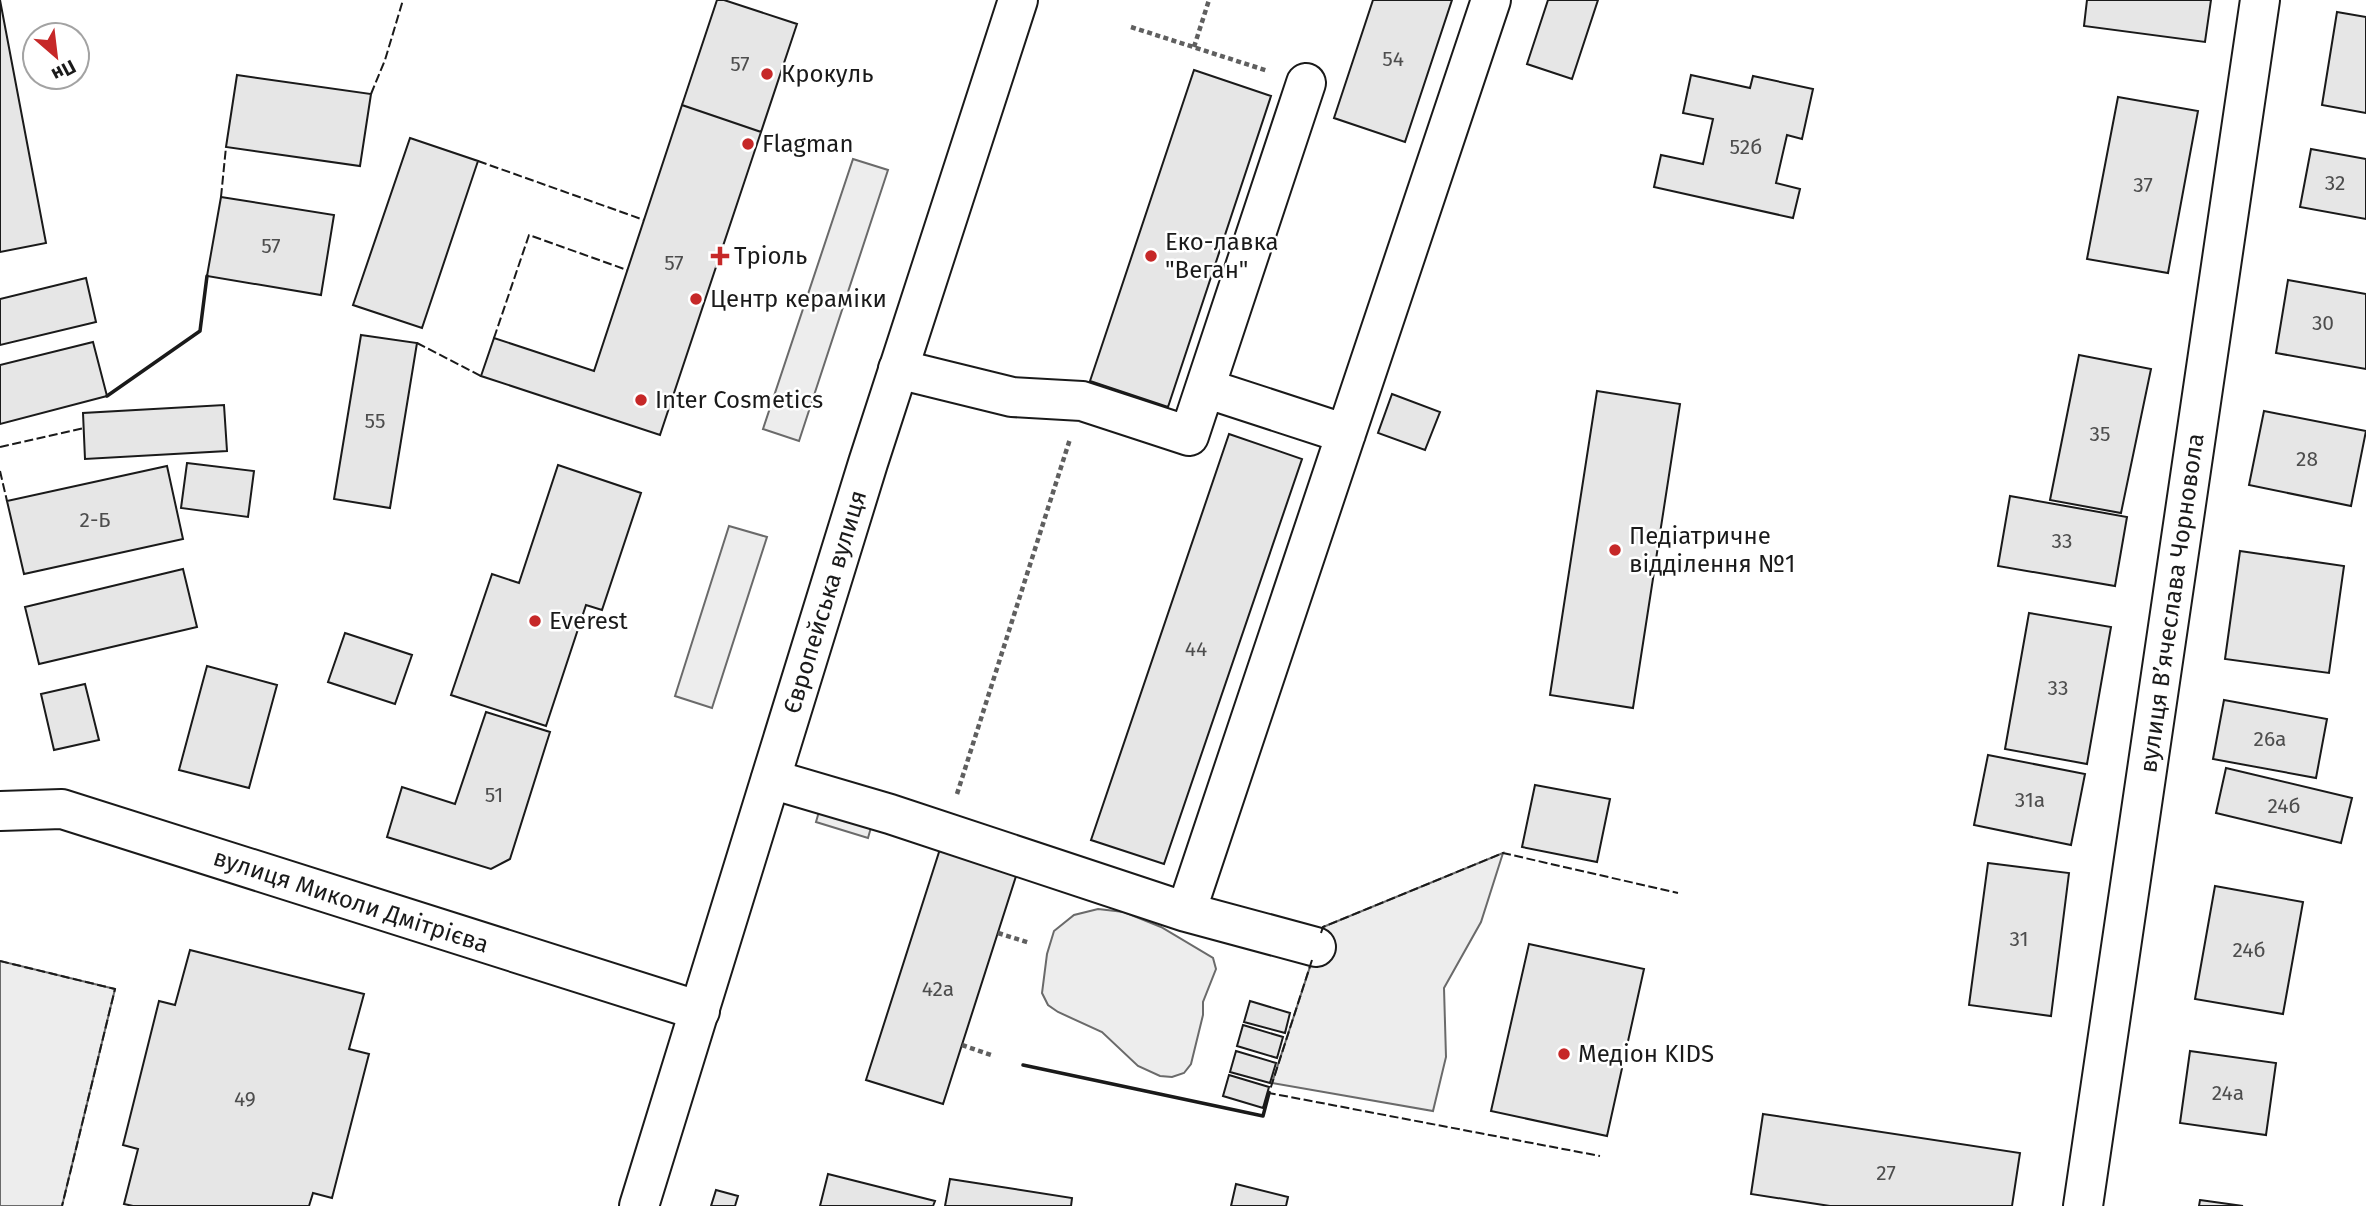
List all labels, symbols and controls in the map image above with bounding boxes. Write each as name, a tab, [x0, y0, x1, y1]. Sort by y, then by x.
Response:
north arrow	[21, 21, 91, 91]
house number: 54	[1382, 46, 1404, 72]
house number: 57	[730, 51, 750, 77]
text: Пн	[48, 55, 80, 86]
place label: Крокуль	[781, 60, 874, 88]
marker: Крокуль	[759, 66, 775, 82]
place label: Flagman	[762, 130, 853, 158]
house number: 52б	[1730, 134, 1762, 160]
marker: Flagman	[740, 136, 756, 152]
house number: 32	[2325, 170, 2345, 196]
house number: 37	[2133, 172, 2153, 198]
place label: Еко-лавка "Веган"	[1165, 228, 1279, 284]
house number: 57	[261, 233, 281, 259]
place label: Тріоль	[734, 242, 807, 270]
marker: Тріоль	[712, 248, 728, 264]
marker: Еко-лавка "Веган"	[1143, 248, 1159, 264]
house number: 57	[664, 250, 684, 276]
place label: Центр кераміки	[710, 285, 887, 313]
marker: Центр кераміки	[688, 291, 704, 307]
house number: 30	[2312, 310, 2334, 336]
place label: Inter Cosmetics	[655, 386, 823, 414]
marker: Inter Cosmetics	[633, 392, 649, 408]
house number: 55	[365, 408, 385, 434]
house number: 35	[2090, 421, 2111, 447]
street label: вулиця Вʼячеслава Чорновола	[2134, 431, 2210, 775]
house number: 28	[2296, 446, 2318, 472]
street label: Європейська вулиця	[778, 487, 872, 717]
house number: 2-Б	[79, 507, 111, 533]
place label: Педіатричне відділення №1	[1629, 522, 1795, 578]
house number: 33	[2052, 528, 2072, 554]
marker: Педіатричне відділення №1	[1607, 542, 1623, 558]
place label: Everest	[549, 607, 628, 635]
marker: Everest	[527, 613, 543, 629]
house number: 44	[1185, 636, 1207, 662]
house number: 33	[2048, 675, 2068, 701]
house number: 26а	[2253, 726, 2287, 752]
house number: 51	[485, 782, 503, 808]
house number: 31а	[2015, 787, 2045, 813]
house number: 24б	[2267, 793, 2301, 819]
street label: вулиця Миколи Дмітрієва	[210, 843, 492, 959]
house number: 31	[2009, 926, 2029, 952]
house number: 24б	[2232, 937, 2266, 963]
house number: 42а	[922, 976, 954, 1002]
place label: Медіон KIDS	[1578, 1040, 1714, 1068]
marker: Медіон KIDS	[1556, 1046, 1572, 1062]
house number: 24а	[2212, 1080, 2244, 1106]
house number: 49	[234, 1086, 256, 1112]
house number: 27	[1876, 1160, 1896, 1186]

